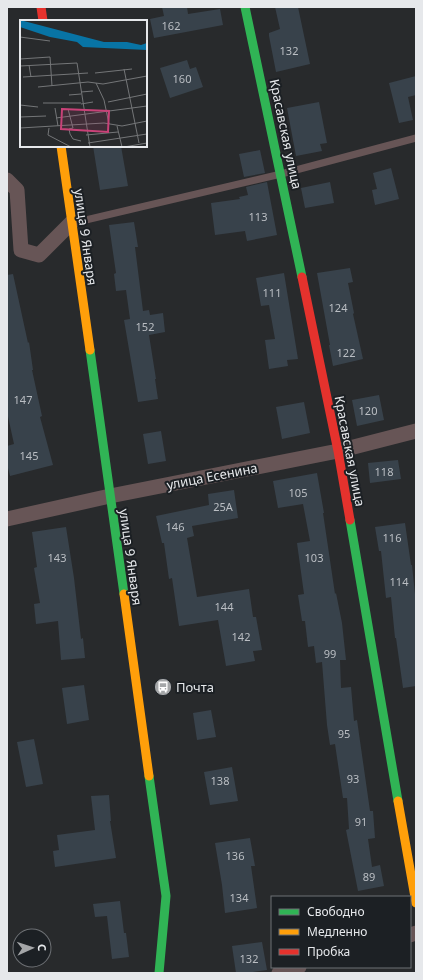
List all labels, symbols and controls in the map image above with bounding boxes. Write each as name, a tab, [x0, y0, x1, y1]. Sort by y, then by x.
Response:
house number: 162	[162, 18, 180, 33]
inset map	[20, 20, 147, 147]
house number: 132	[280, 43, 298, 58]
house number: 160	[173, 71, 191, 86]
street label: Красавская улица	[266, 77, 306, 191]
street label: улица 9 Января	[70, 188, 102, 286]
house number: 113	[249, 209, 267, 224]
house number: 111	[263, 285, 281, 300]
house number: 124	[329, 300, 348, 315]
house number: 152	[136, 319, 154, 334]
house number: 122	[337, 345, 355, 360]
house number: 147	[14, 392, 32, 407]
street label: Красавская улица	[330, 394, 370, 508]
house number: 120	[359, 403, 377, 418]
house number: 145	[20, 448, 38, 463]
street label: улица Есенина	[165, 458, 259, 494]
house number: 118	[375, 464, 393, 479]
house number: 105	[289, 485, 307, 500]
house number: 25А	[213, 499, 234, 514]
street label: улица 9 Января	[115, 508, 147, 606]
house number: 146	[166, 519, 184, 534]
house number: 116	[383, 530, 401, 545]
house number: 143	[48, 550, 66, 565]
house number: 103	[305, 550, 323, 565]
house number: 114	[390, 574, 409, 589]
house number: 144	[215, 599, 234, 614]
house number: 142	[232, 629, 250, 644]
house number: 99	[324, 646, 336, 661]
bus stop icon: Почта	[153, 677, 173, 697]
place label: Почта	[176, 678, 214, 696]
house number: 95	[338, 726, 350, 741]
house number: 93	[347, 771, 359, 786]
house number: 138	[211, 773, 229, 788]
house number: 91	[355, 814, 367, 829]
house number: 136	[226, 848, 244, 863]
house number: 89	[363, 869, 375, 884]
house number: 134	[230, 890, 249, 905]
legend	[271, 896, 411, 968]
text: Свободно	[307, 903, 365, 920]
text: Медленно	[307, 923, 367, 940]
north arrow	[12, 928, 52, 968]
text: Пробка	[307, 943, 350, 960]
text: С	[35, 944, 50, 951]
house number: 132	[240, 951, 258, 966]

